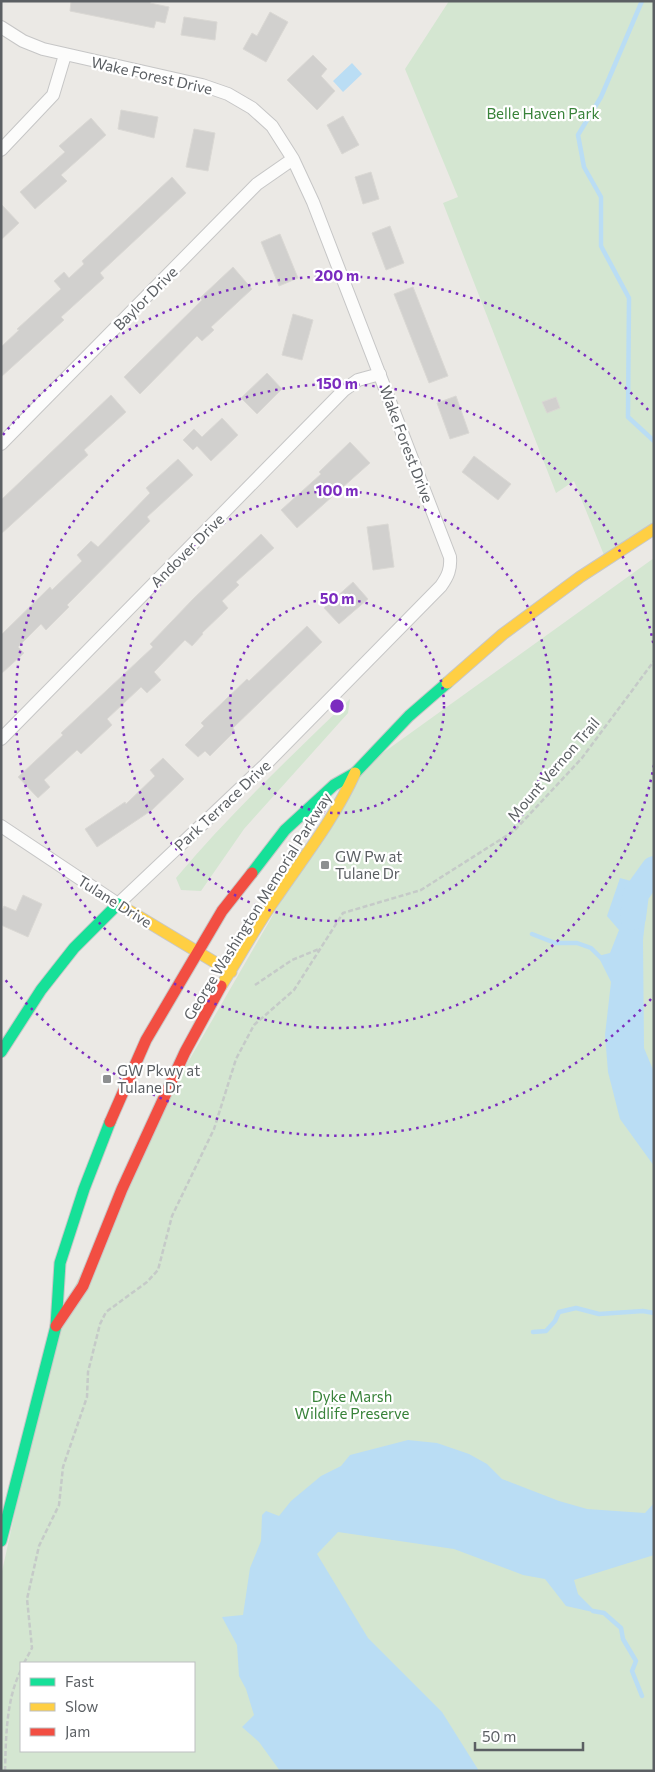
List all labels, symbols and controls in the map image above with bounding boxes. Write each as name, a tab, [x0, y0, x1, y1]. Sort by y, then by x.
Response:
street label: Wake Forest Drive	[90, 52, 214, 98]
park label: Belle Haven Park	[486, 104, 600, 122]
street label: Baylor Drive	[109, 262, 181, 334]
text: 200 m	[315, 266, 359, 284]
text: 150 m	[316, 374, 358, 392]
street label: Wake Forest Drive	[376, 383, 438, 505]
text: 100 m	[316, 481, 358, 499]
street label: Andover Drive	[146, 509, 228, 591]
text: 50 m	[320, 589, 354, 607]
centre of rings	[328, 697, 346, 715]
street label: Mount Vernon Trail	[503, 714, 603, 824]
street label: Park Terrace Drive	[170, 756, 274, 854]
street label: George Washington Memorial Parkway	[179, 789, 335, 1023]
place label: GW Pw at Tulane Dr	[335, 847, 402, 882]
marker: GW Pw at Tulane Dr	[319, 859, 331, 871]
street label: Tulane Drive	[75, 871, 155, 931]
place label: GW Pkwy at Tulane Dr	[117, 1061, 200, 1096]
marker: GW Pkwy at Tulane Dr	[101, 1073, 113, 1085]
park label: Dyke Marsh Wildlife Preserve	[295, 1387, 409, 1422]
legend	[20, 1662, 195, 1752]
text: Fast	[65, 1672, 94, 1690]
text: Slow	[65, 1697, 98, 1715]
scale bar	[475, 1720, 582, 1752]
text: Jam	[65, 1722, 90, 1740]
text: 50 m	[482, 1727, 516, 1745]

